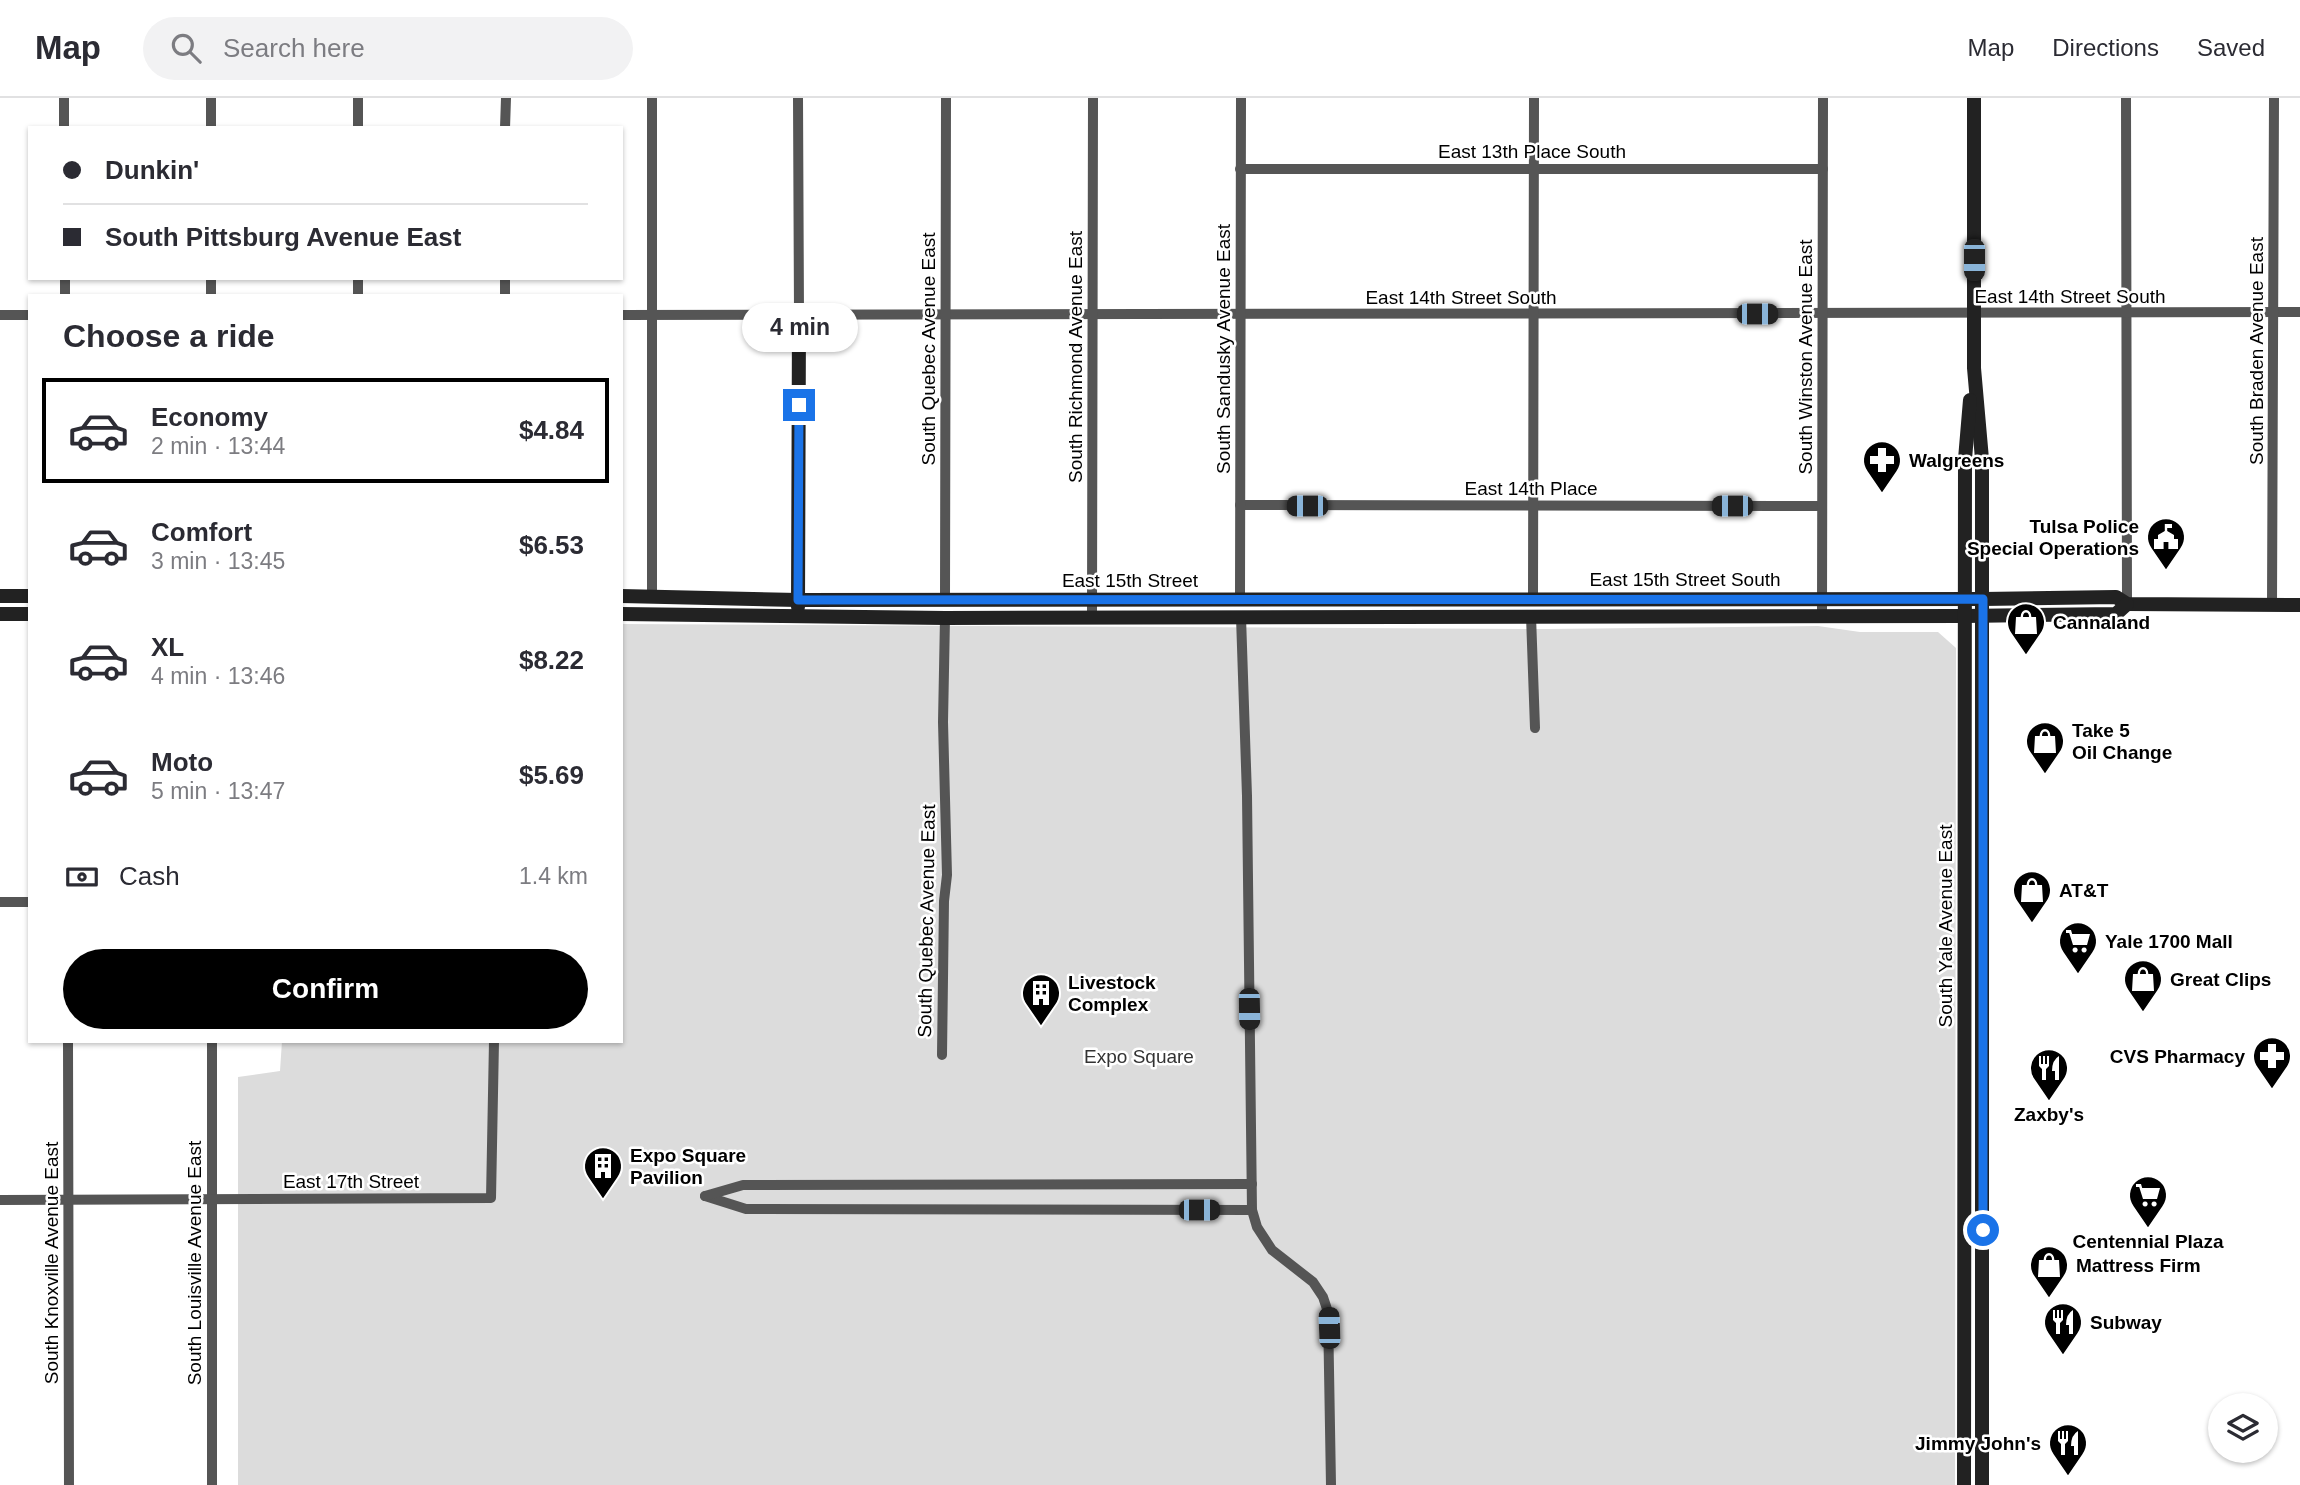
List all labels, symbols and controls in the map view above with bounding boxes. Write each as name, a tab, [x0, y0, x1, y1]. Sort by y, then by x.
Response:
search box	[143, 17, 633, 80]
text: Map	[35, 29, 101, 66]
icon: search	[167, 29, 205, 67]
text: Search here	[223, 33, 365, 63]
text: Map	[1968, 34, 2014, 61]
text: Directions	[2052, 34, 2159, 61]
text: Saved	[2197, 34, 2265, 61]
street label: East 13th Place South	[1438, 141, 1626, 162]
text: Dunkin'	[105, 155, 199, 185]
text: South Pittsburg Avenue East	[105, 222, 461, 252]
street label: South Sandusky Avenue East	[1213, 223, 1234, 474]
street label: South Richmond Avenue East	[1065, 230, 1086, 483]
street label: South Quebec Avenue East	[918, 232, 939, 466]
street label: South Braden Avenue East	[2246, 236, 2267, 465]
street label: South Winston Avenue East	[1795, 239, 1816, 475]
car	[1964, 239, 1985, 281]
street label: East 14th Street South	[1974, 286, 2166, 307]
street label: East 14th Street South	[1365, 287, 1557, 308]
callout: 4 min	[741, 303, 857, 352]
car	[1737, 304, 1779, 325]
text: 4 min	[770, 314, 830, 340]
text: Choose a ride	[63, 318, 275, 354]
route end	[783, 389, 815, 421]
icon: car	[67, 399, 130, 462]
text: Economy	[151, 402, 268, 432]
text: $4.84	[519, 415, 584, 445]
text: 2 min · 13:44	[151, 433, 285, 459]
pharmacy icon: Walgreens	[1861, 439, 1903, 494]
place label: Walgreens	[1909, 450, 2004, 471]
street label: East 14th Place	[1464, 478, 1598, 499]
car	[1287, 496, 1329, 517]
car	[1712, 496, 1754, 517]
icon: car	[67, 514, 130, 577]
place label: Tulsa Police Special Operations	[1967, 516, 2139, 559]
public building icon: Tulsa Police Special Operations	[2145, 516, 2187, 571]
text: Comfort	[151, 517, 252, 547]
text: $6.53	[519, 530, 584, 560]
text: 3 min · 13:45	[151, 548, 285, 574]
street label: East 15th Street South	[1589, 569, 1781, 590]
street label: East 15th Street	[1062, 570, 1199, 591]
shop icon: Cannaland	[2005, 601, 2047, 656]
place label: Cannaland	[2053, 612, 2150, 633]
icon: car	[67, 629, 130, 692]
text: XL	[151, 632, 184, 662]
text: $8.22	[519, 645, 584, 675]
text: 4 min · 13:46	[151, 663, 285, 689]
shop icon: Take 5 Oil Change	[2024, 720, 2066, 775]
place label: Take 5 Oil Change	[2072, 720, 2172, 763]
icon: car	[67, 744, 130, 807]
text: Moto	[151, 747, 213, 777]
text: $5.69	[519, 760, 584, 790]
text: 5 min · 13:47	[151, 778, 285, 804]
street label: South Quebec Avenue East	[914, 804, 939, 1038]
street label: South Yale Avenue East	[1935, 824, 1956, 1027]
icon: cash	[63, 858, 101, 896]
text: Cash	[119, 861, 180, 891]
text: 1.4 km	[519, 863, 588, 889]
shop icon: AT&T	[2011, 869, 2053, 924]
place label: AT&T	[2059, 880, 2109, 901]
supermarket icon: Yale 1700 Mall	[2057, 920, 2099, 975]
place label: Yale 1700 Mall	[2105, 931, 2233, 952]
button: Confirm	[63, 949, 588, 1029]
shop icon: Great Clips	[2122, 958, 2164, 1013]
place label: Great Clips	[2170, 969, 2271, 990]
building icon: Livestock Complex	[1020, 972, 1062, 1027]
place label: Livestock Complex	[1068, 972, 1156, 1015]
car	[1239, 988, 1260, 1030]
pharmacy icon: CVS Pharmacy	[2251, 1035, 2293, 1090]
park label: Expo Square	[1084, 1046, 1194, 1067]
place label: CVS Pharmacy	[2110, 1046, 2245, 1067]
restaurant icon: Zaxby's	[2028, 1047, 2070, 1102]
place label: Zaxby's	[2014, 1104, 2084, 1125]
street label: South Louisville Avenue East	[184, 1140, 205, 1385]
street label: South Knoxville Avenue East	[41, 1141, 62, 1384]
building icon: Expo Square Pavilion	[582, 1145, 624, 1200]
place label: Expo Square Pavilion	[630, 1145, 746, 1188]
street label: East 17th Street	[283, 1171, 420, 1192]
supermarket icon: Centennial Plaza	[2127, 1174, 2169, 1229]
car	[1179, 1200, 1221, 1221]
route start	[1967, 1214, 1999, 1246]
place label: Centennial Plaza	[2073, 1231, 2224, 1252]
shop icon: Mattress Firm	[2028, 1244, 2070, 1299]
place label: Mattress Firm	[2076, 1255, 2201, 1276]
restaurant icon: Subway	[2042, 1301, 2084, 1356]
car	[1318, 1307, 1341, 1349]
place label: Subway	[2090, 1312, 2162, 1333]
map controls	[2208, 1393, 2278, 1463]
button: layers	[2208, 1393, 2278, 1463]
restaurant icon: Jimmy John's	[2047, 1422, 2089, 1477]
place label: Jimmy John's	[1915, 1433, 2041, 1454]

